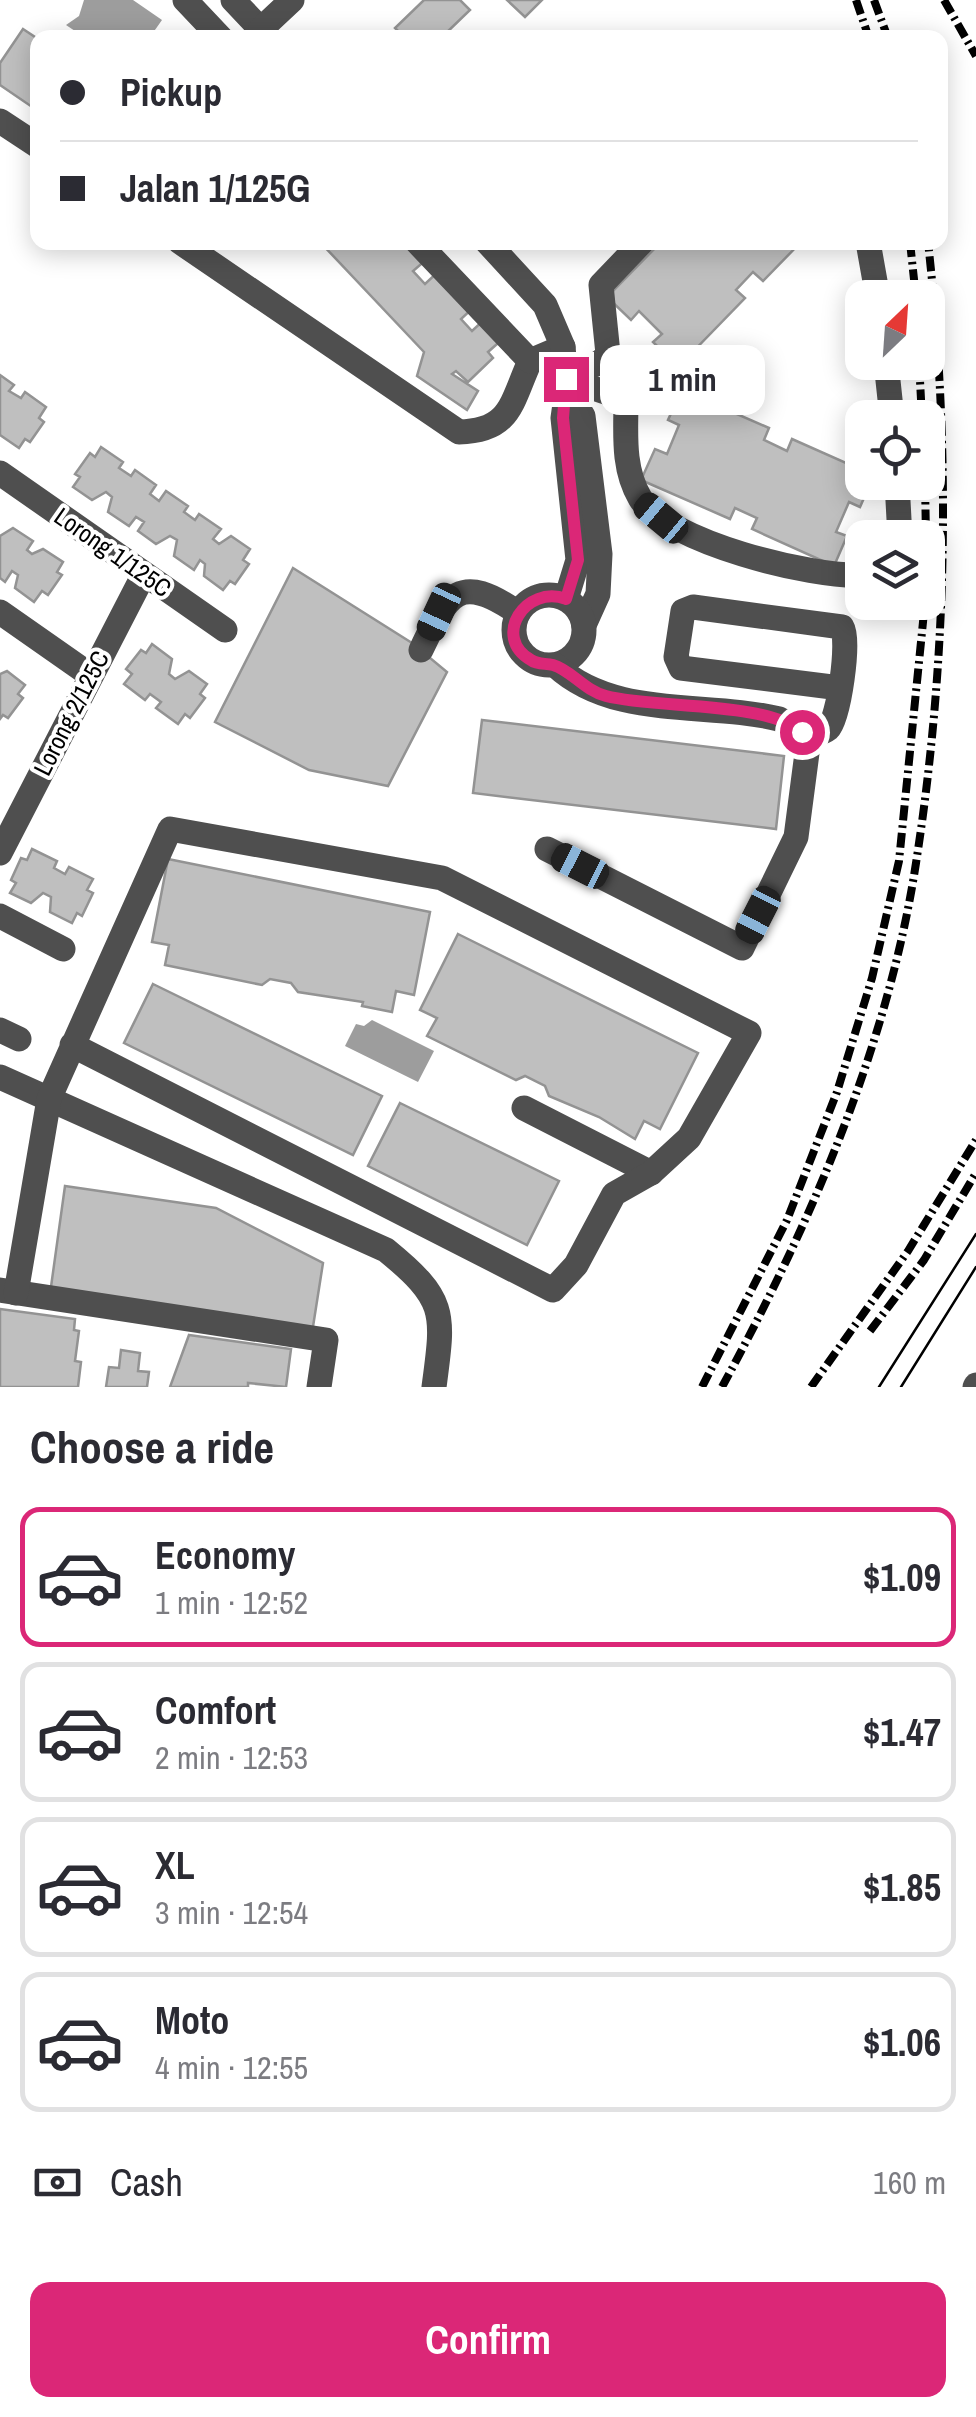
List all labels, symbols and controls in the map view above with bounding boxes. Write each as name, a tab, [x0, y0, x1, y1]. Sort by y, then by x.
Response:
text: Pickup	[120, 67, 222, 118]
text: Jalan 1/125G	[120, 163, 311, 214]
north arrow	[845, 280, 945, 380]
map controls	[845, 280, 945, 620]
callout: 1 min	[601, 344, 766, 414]
route end	[544, 357, 589, 402]
text: 1 min	[648, 358, 717, 401]
button: locate	[845, 400, 945, 500]
car	[628, 487, 694, 549]
street label: Lorong 1/125C	[48, 499, 178, 605]
button: layers	[845, 520, 945, 620]
car	[413, 578, 465, 646]
street label: Lorong 2/125C	[25, 645, 117, 781]
route start	[780, 710, 825, 755]
car	[546, 839, 614, 893]
car	[731, 881, 785, 949]
text: Choose a ride	[30, 1416, 274, 1477]
text: Economy	[155, 1530, 295, 1581]
icon: car	[35, 1532, 125, 1622]
text: $1.09	[863, 1552, 941, 1603]
text: 1 min · 12:52	[155, 1581, 308, 1624]
text: Comfort	[155, 1685, 276, 1736]
icon: car	[35, 1687, 125, 1777]
text: $1.47	[863, 1707, 941, 1758]
text: 2 min · 12:53	[155, 1736, 308, 1779]
text: XL	[155, 1840, 195, 1891]
icon: car	[35, 1842, 125, 1932]
text: $1.85	[863, 1862, 941, 1913]
text: 3 min · 12:54	[155, 1891, 308, 1934]
text: Moto	[155, 1995, 229, 2046]
icon: car	[35, 1997, 125, 2087]
text: $1.06	[863, 2017, 941, 2068]
text: 4 min · 12:55	[155, 2046, 308, 2089]
icon: cash	[30, 2155, 85, 2210]
text: Cash	[110, 2157, 183, 2208]
text: 160 m	[873, 2161, 946, 2204]
button: Confirm	[30, 2282, 946, 2397]

